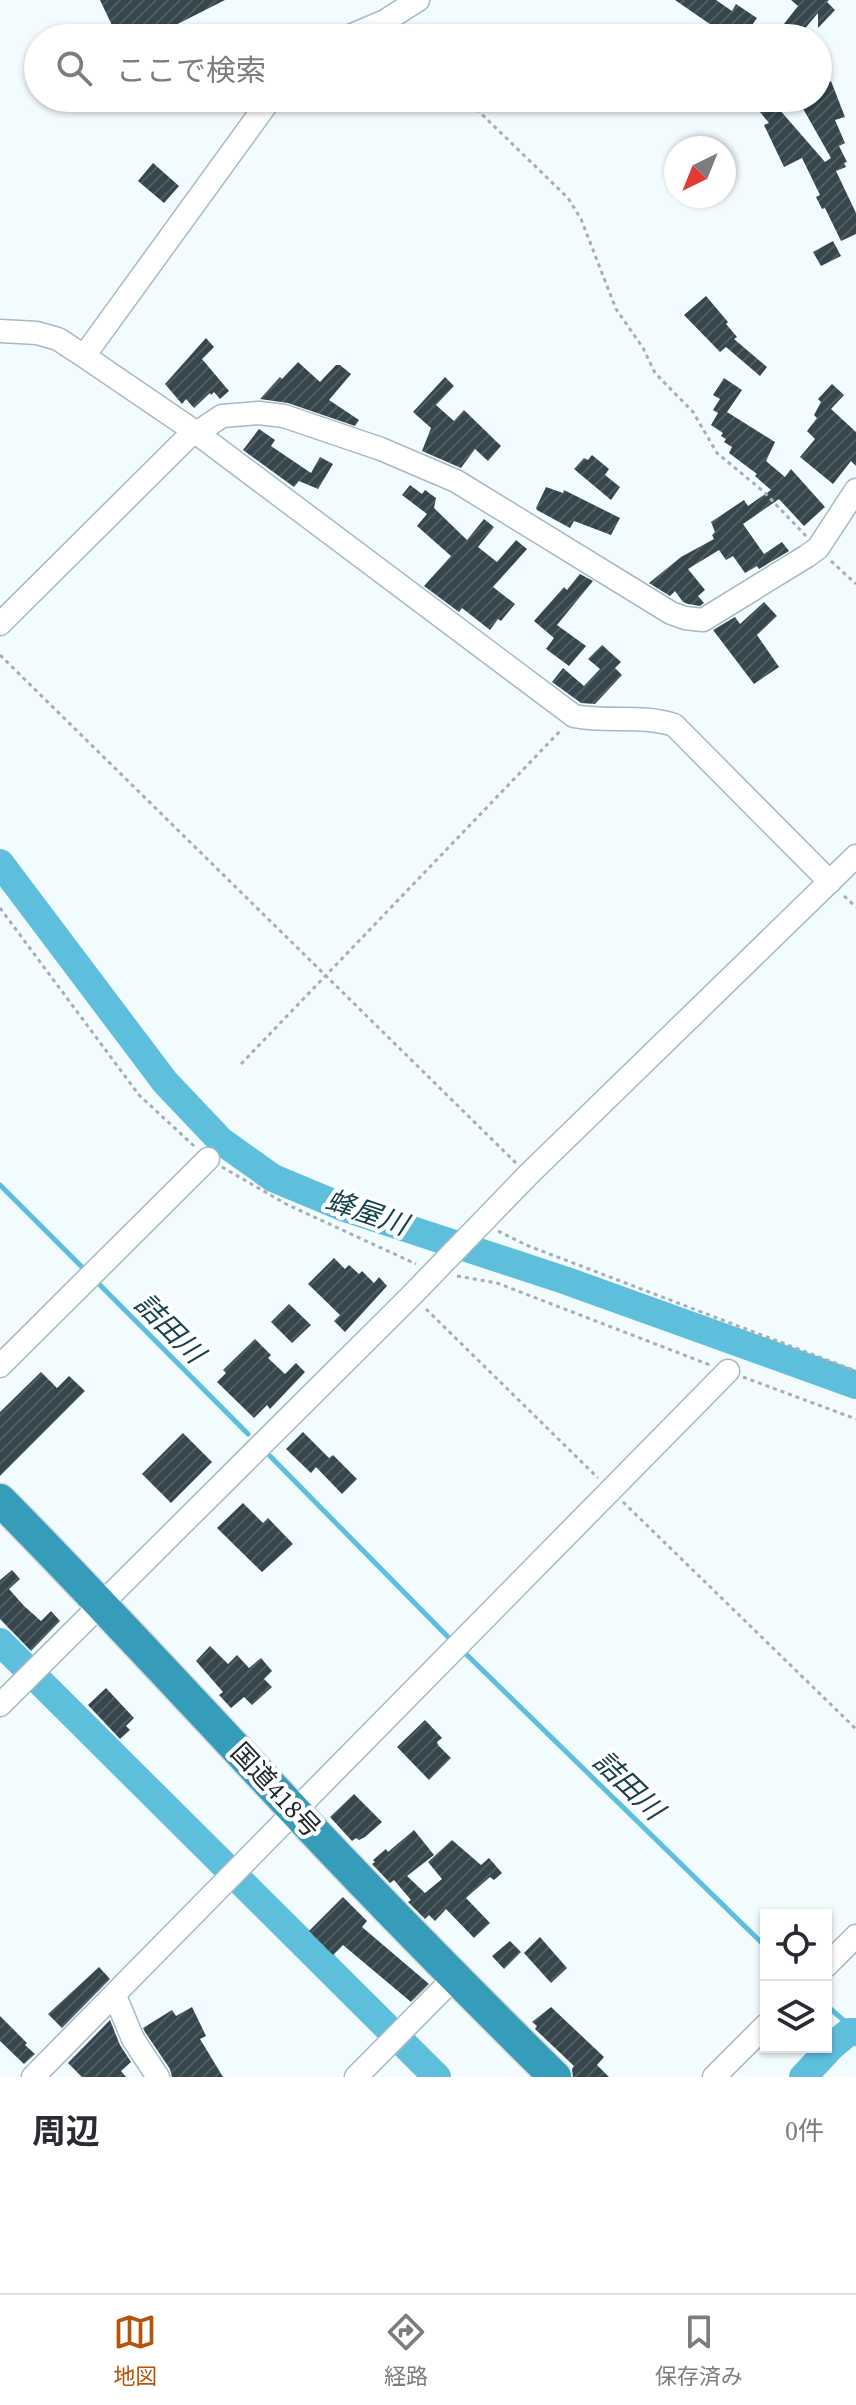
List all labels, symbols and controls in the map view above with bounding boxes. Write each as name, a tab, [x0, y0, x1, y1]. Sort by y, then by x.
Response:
search box	[24, 24, 832, 112]
icon: search	[52, 46, 96, 90]
text: ここで検索	[116, 50, 266, 91]
north arrow	[664, 136, 736, 208]
water label: 蜂屋川	[321, 1180, 416, 1245]
water label: 詰田川	[127, 1285, 215, 1373]
street label: 国道418号	[223, 1735, 329, 1845]
water label: 詰田川	[586, 1742, 675, 1830]
map controls	[760, 1909, 832, 2053]
button: locate	[760, 1909, 832, 1981]
button: layers	[760, 1981, 832, 2053]
text: 周辺	[32, 2108, 100, 2154]
text: 0件	[785, 2113, 824, 2149]
tab: 地図	[113, 2310, 157, 2391]
tab: 経路	[384, 2310, 428, 2391]
tab: 保存済み	[655, 2310, 743, 2391]

